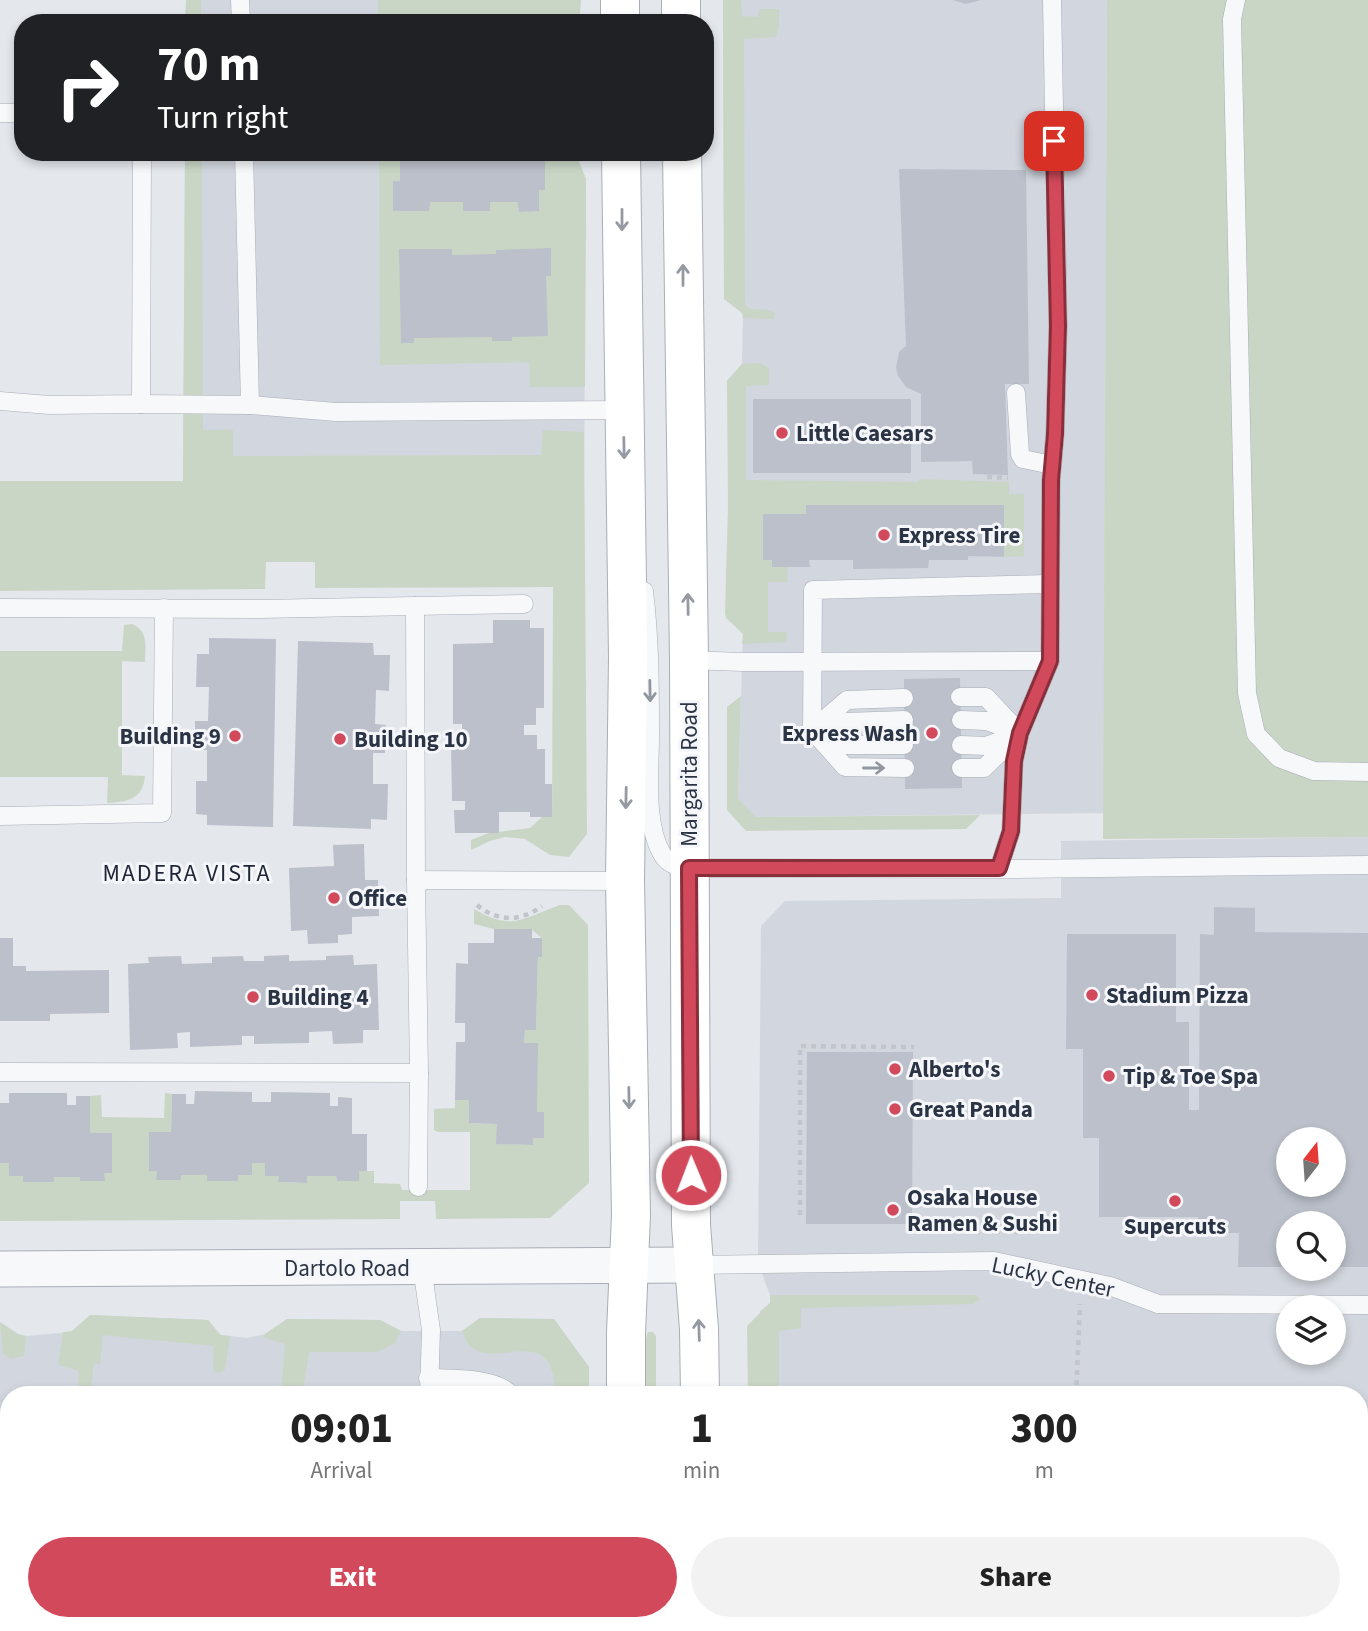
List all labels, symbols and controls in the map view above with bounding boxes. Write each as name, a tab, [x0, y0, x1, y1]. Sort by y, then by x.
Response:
text: 70 m	[157, 30, 261, 100]
icon: right	[42, 42, 133, 133]
text: Turn right	[157, 95, 288, 141]
pin	[1024, 111, 1084, 171]
icon: arrive	[1035, 122, 1073, 160]
one-way arrow	[615, 209, 629, 232]
one-way arrow	[676, 264, 690, 287]
place label: Little Caesars	[796, 417, 933, 450]
marker: Little Caesars	[774, 425, 790, 441]
one-way arrow	[617, 436, 631, 459]
place label: Express Tire	[898, 519, 1020, 552]
marker: Express Tire	[876, 527, 892, 543]
one-way arrow	[681, 593, 695, 616]
one-way arrow	[643, 679, 656, 702]
street label: Margarita Road	[673, 701, 706, 847]
place label: Express Wash	[782, 717, 918, 750]
place label: Building 9	[119, 720, 221, 753]
place label: Building 10	[354, 723, 468, 756]
marker: Express Wash	[924, 725, 940, 741]
marker: Building 9	[227, 728, 243, 744]
marker: Building 10	[332, 731, 348, 747]
one-way arrow	[862, 761, 885, 775]
one-way arrow	[619, 786, 633, 809]
district label: MADERA VISTA	[102, 856, 272, 891]
place label: Office	[348, 882, 407, 915]
marker: Office	[326, 890, 342, 906]
place label: Stadium Pizza	[1106, 979, 1249, 1012]
place label: Building 4	[267, 981, 369, 1014]
marker: Stadium Pizza	[1084, 987, 1100, 1003]
marker: Building 4	[245, 989, 261, 1005]
place label: Alberto's	[908, 1053, 1000, 1086]
place label: Tip & Toe Spa	[1123, 1060, 1258, 1093]
marker: Alberto's	[887, 1061, 903, 1077]
marker: Tip & Toe Spa	[1101, 1068, 1117, 1084]
one-way arrow	[622, 1087, 636, 1110]
place label: Great Panda	[909, 1093, 1033, 1126]
marker: Great Panda	[887, 1101, 903, 1117]
north arrow	[1276, 1127, 1346, 1197]
map controls	[1276, 1127, 1346, 1365]
position arrow	[654, 1138, 728, 1212]
place label: Osaka House Ramen & Sushi	[907, 1181, 1058, 1240]
marker: Supercuts	[1167, 1193, 1183, 1209]
marker: Osaka House Ramen & Sushi	[885, 1202, 901, 1218]
place label: Supercuts	[1124, 1210, 1226, 1243]
button: search	[1276, 1211, 1346, 1281]
street label: Lucky Center	[989, 1248, 1118, 1306]
street label: Dartolo Road	[284, 1252, 410, 1285]
button: layers	[1276, 1295, 1346, 1365]
one-way arrow	[692, 1319, 706, 1342]
text: 09:01	[290, 1399, 393, 1459]
text: 1	[690, 1399, 713, 1459]
text: 300	[1011, 1399, 1078, 1459]
text: Arrival	[311, 1454, 372, 1487]
text: min	[683, 1454, 720, 1487]
text: m	[1035, 1454, 1054, 1487]
button: Exit	[28, 1537, 677, 1617]
button: Share	[691, 1537, 1340, 1617]

